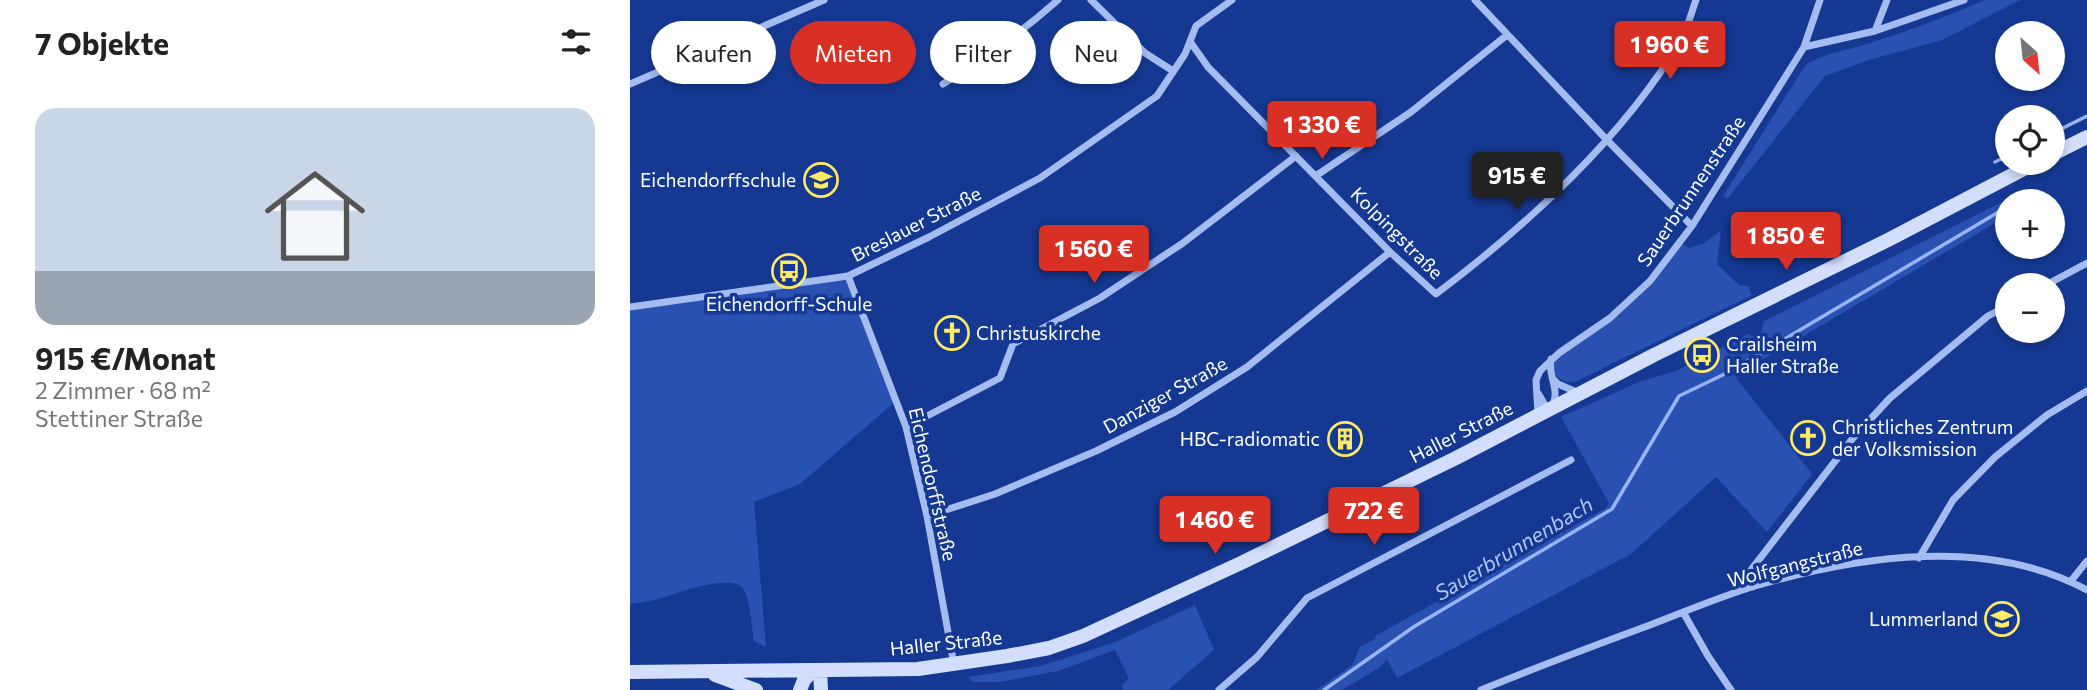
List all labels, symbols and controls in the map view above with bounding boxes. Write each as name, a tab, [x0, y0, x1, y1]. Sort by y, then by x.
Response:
chip: Kaufen	[651, 21, 776, 84]
chip: Mieten	[790, 21, 916, 84]
chip: Filter	[930, 21, 1036, 84]
chip: Neu	[1050, 21, 1142, 84]
north arrow	[1995, 21, 2065, 91]
map controls	[1995, 21, 2065, 343]
pin: 1 960 €	[1605, 22, 1735, 81]
icon: filters	[557, 23, 595, 61]
text: 7 Objekte	[35, 24, 169, 61]
text: 1 960 €	[1630, 30, 1710, 58]
pin: 1 330 €	[1257, 102, 1387, 161]
button: locate	[1995, 105, 2065, 175]
text: 1 330 €	[1283, 110, 1361, 138]
street label: Sauerbrunnenstraße	[1632, 111, 1750, 270]
pin: 915 €	[1468, 152, 1566, 212]
icon: home	[252, 153, 378, 279]
school or university icon: Eichendorffschule	[802, 161, 840, 199]
text: 915 €	[1488, 161, 1546, 189]
place label: Eichendorffschule	[640, 168, 796, 191]
street label: Breslauer Straße	[847, 181, 984, 266]
street label: Kolpingstraße	[1347, 182, 1448, 283]
button: +	[1995, 189, 2065, 259]
pin: 1 850 €	[1721, 212, 1851, 272]
text: 1 850 €	[1747, 221, 1825, 249]
pin: 1 560 €	[1029, 226, 1159, 285]
text: 1 560 €	[1055, 234, 1133, 262]
bus stop icon: Eichendorff-Schule	[770, 252, 808, 290]
button: −	[1995, 273, 2065, 343]
place label: Eichendorff-Schule	[706, 292, 872, 315]
church icon: Christuskirche	[933, 314, 971, 352]
place label: Christuskirche	[976, 321, 1101, 344]
place label: Crailsheim Haller Straße	[1726, 332, 1839, 377]
bus stop icon: Crailsheim Haller Straße	[1683, 336, 1721, 374]
text: 915 €/Monat	[35, 339, 216, 376]
street label: Danziger Straße	[1099, 351, 1231, 438]
text: 2 Zimmer · 68 m²	[35, 376, 211, 404]
street label: Haller Straße	[1405, 396, 1516, 467]
text: Stettiner Straße	[35, 404, 203, 432]
street label: Eichendorffstraße	[905, 405, 962, 563]
place label: Christliches Zentrum der Volksmission	[1832, 415, 2013, 460]
church icon: Christliches Zentrum der Volksmission	[1789, 419, 1827, 457]
building icon: HBC-radiomatic	[1326, 420, 1364, 458]
place label: HBC-radiomatic	[1180, 427, 1320, 450]
pin: 722 €	[1325, 488, 1423, 547]
water label: Sauerbrunnenbach	[1430, 491, 1597, 605]
pin: 1 460 €	[1150, 496, 1280, 556]
text: 722 €	[1344, 496, 1404, 524]
text: 1 460 €	[1176, 505, 1254, 533]
street label: Wolfgangstraße	[1725, 536, 1865, 591]
school or university icon: Lummerland	[1983, 600, 2021, 638]
place label: Lummerland	[1869, 607, 1978, 630]
street label: Haller Straße	[889, 625, 1003, 660]

